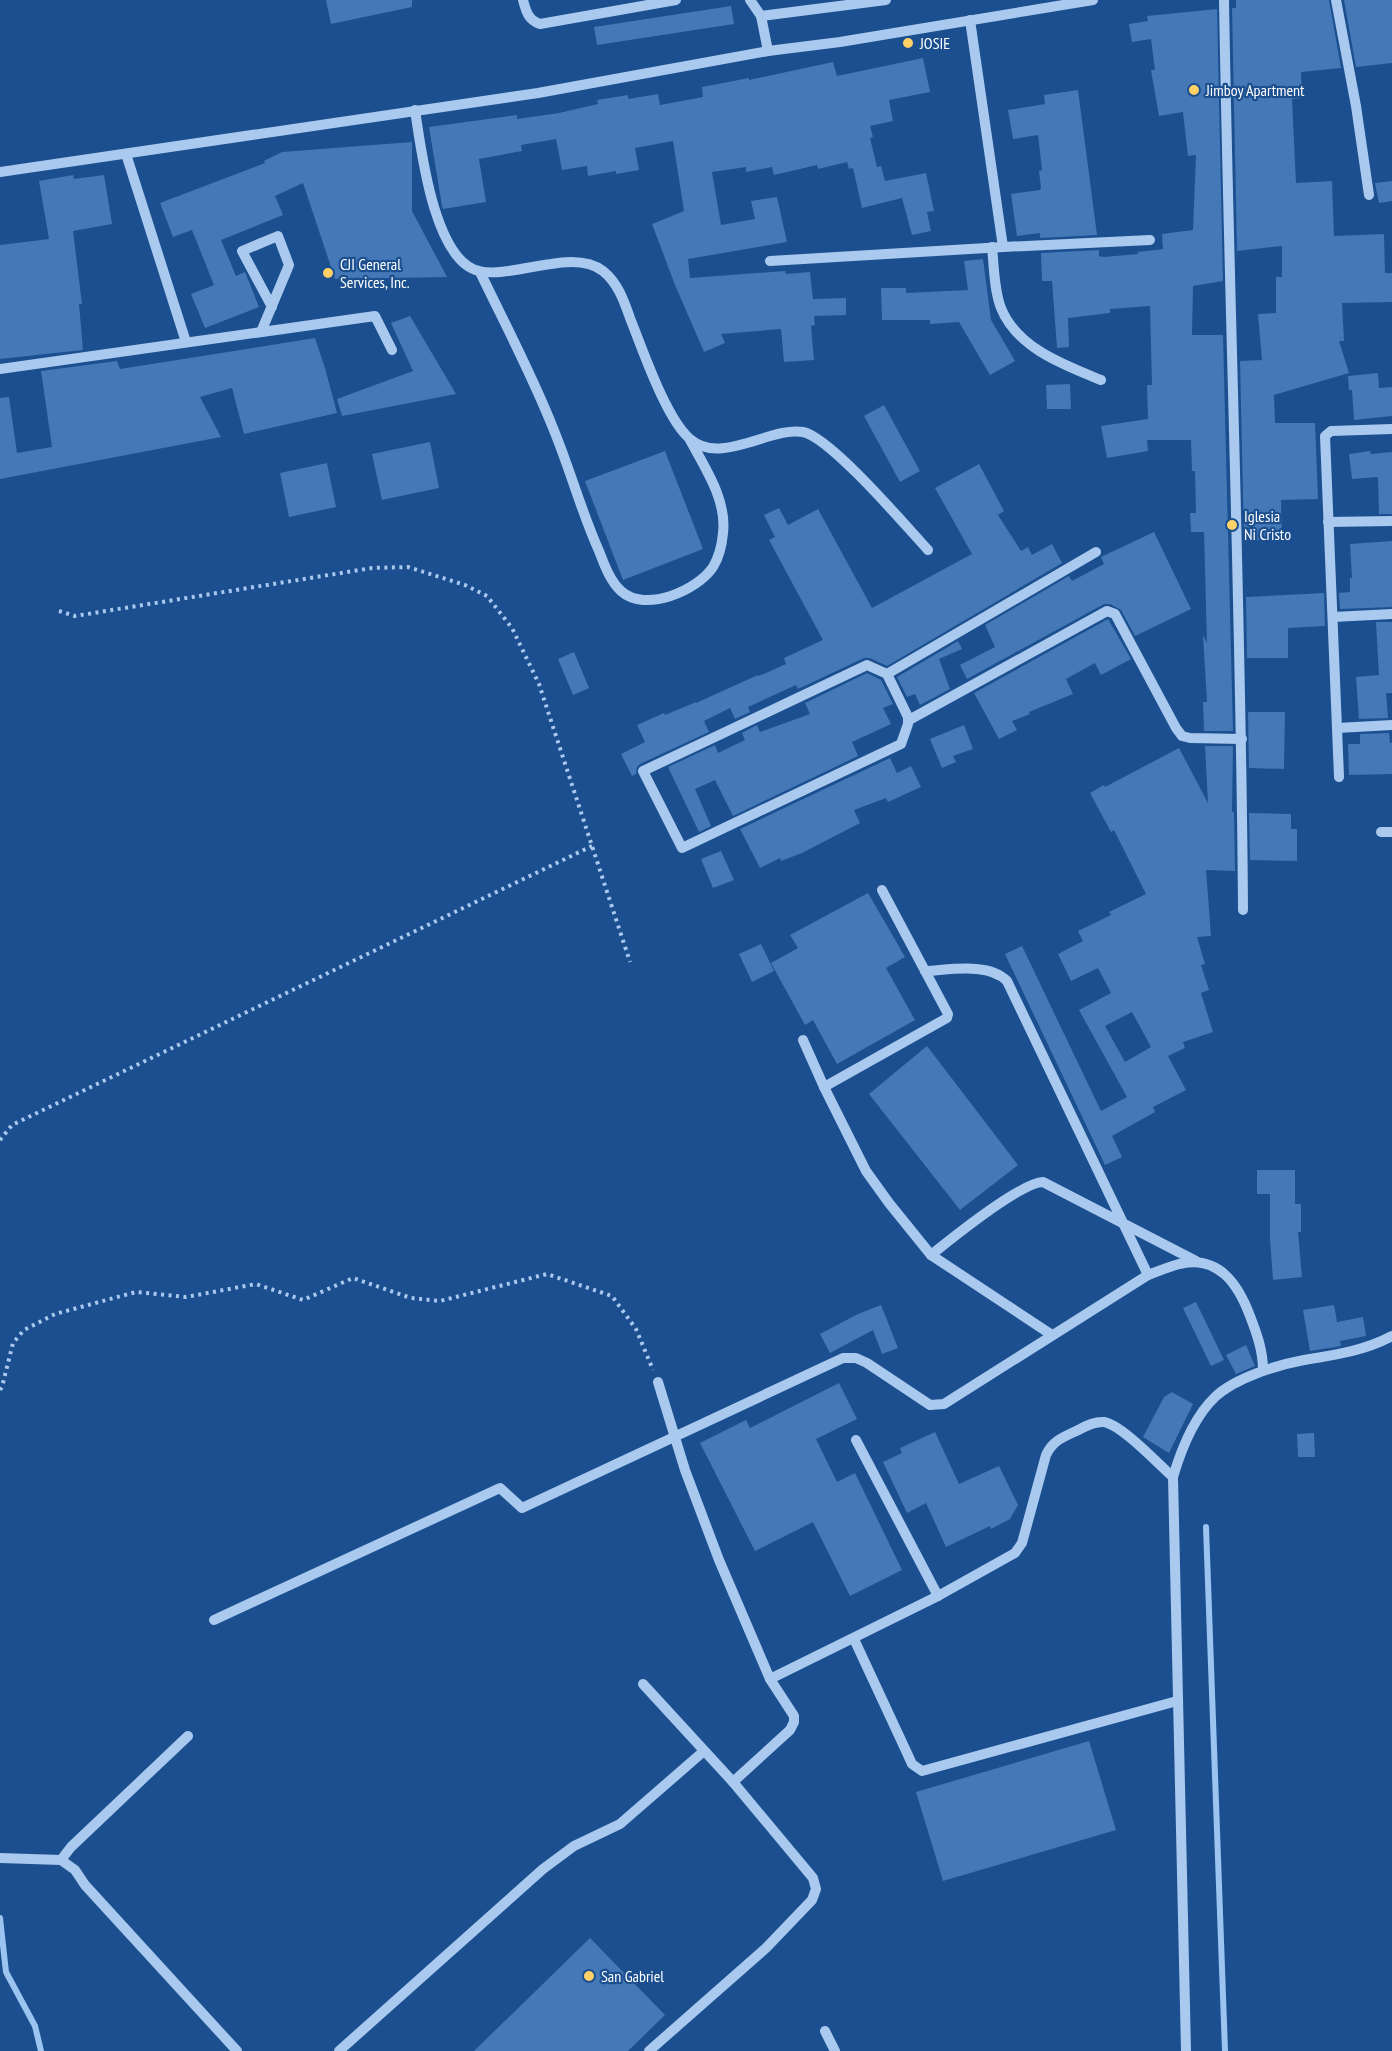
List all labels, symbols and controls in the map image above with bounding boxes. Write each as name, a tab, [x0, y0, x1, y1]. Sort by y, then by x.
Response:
place label: JOSIE	[919, 33, 950, 53]
marker: JOSIE	[901, 36, 915, 50]
place label: Jimboy Apartment	[1205, 80, 1305, 100]
marker: Jimboy Apartment	[1187, 83, 1201, 97]
place label: CJI General Services, Inc.	[340, 254, 410, 292]
marker: CJI General Services, Inc.	[321, 266, 335, 280]
place label: Iglesia Ni Cristo	[1244, 506, 1291, 544]
marker: Iglesia Ni Cristo	[1225, 518, 1239, 532]
place label: San Gabriel	[601, 1966, 664, 1986]
marker: San Gabriel	[582, 1969, 596, 1983]

